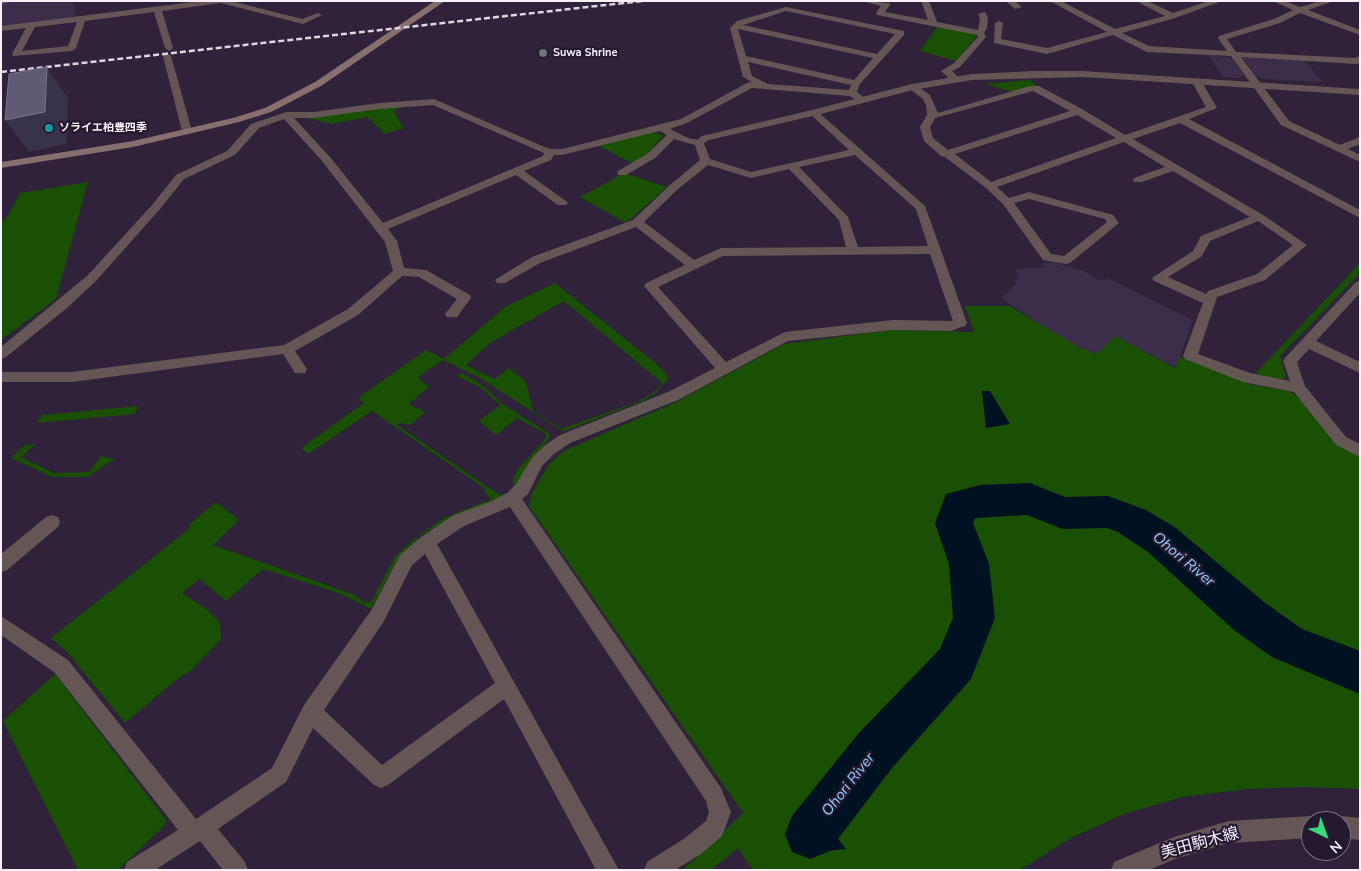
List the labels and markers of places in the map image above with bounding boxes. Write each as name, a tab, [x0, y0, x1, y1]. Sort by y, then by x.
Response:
place label: Suwa Shrine	[553, 46, 617, 60]
marker: Suwa Shrine	[537, 47, 549, 59]
place label: ソライエ柏豊四季	[59, 121, 147, 135]
marker: ソライエ柏豊四季	[43, 122, 55, 134]

